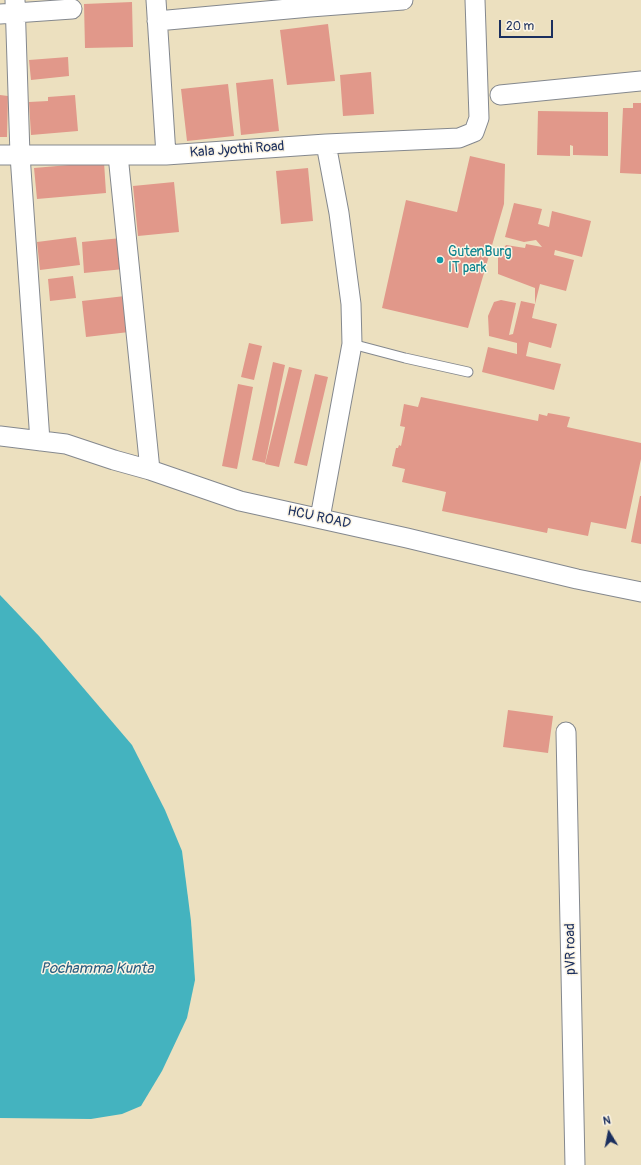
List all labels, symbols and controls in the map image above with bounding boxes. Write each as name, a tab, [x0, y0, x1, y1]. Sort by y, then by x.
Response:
scale bar	[501, 12, 555, 38]
text: 20 m	[506, 19, 534, 34]
street label: Kala Jyothi Road	[189, 138, 285, 162]
place label: GutenBurg IT park	[448, 244, 512, 276]
marker: GutenBurg IT park	[435, 255, 445, 265]
street label: HCU ROAD	[286, 503, 352, 533]
street label: pVR road	[562, 923, 580, 975]
water label: Pochamma Kunta	[41, 960, 153, 978]
north arrow	[589, 1113, 629, 1153]
text: N	[602, 1114, 612, 1128]

